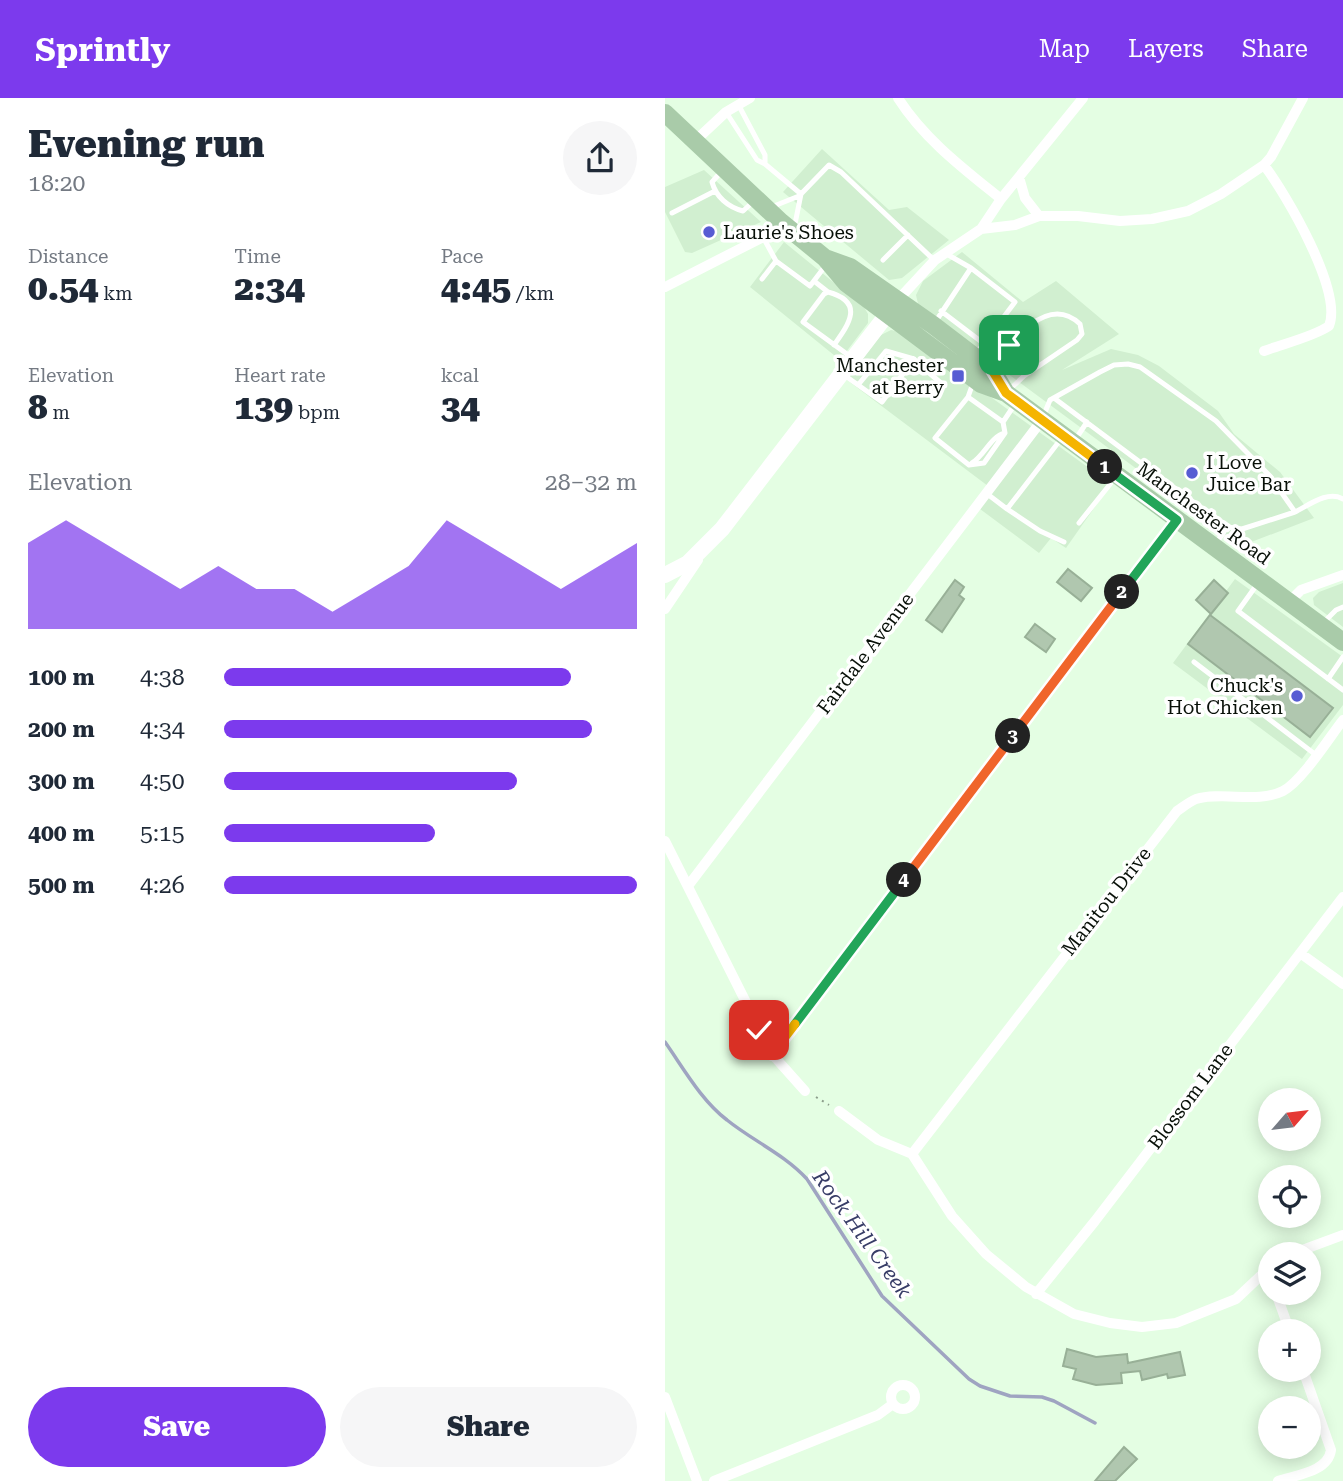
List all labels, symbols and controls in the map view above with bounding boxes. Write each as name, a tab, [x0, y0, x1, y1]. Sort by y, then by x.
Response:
text: Sprintly	[35, 30, 170, 69]
text: Map	[1039, 35, 1090, 63]
text: Layers	[1128, 35, 1204, 63]
text: Share	[1242, 35, 1308, 63]
button: share	[563, 121, 637, 195]
text: Evening run	[28, 122, 264, 166]
text: 18:20	[28, 170, 85, 197]
place label: Laurie's Shoes	[723, 221, 854, 244]
marker: Laurie's Shoes	[701, 224, 717, 240]
text: Distance	[28, 245, 108, 268]
text: Time	[234, 245, 281, 268]
text: Pace	[441, 245, 484, 268]
text: 0.54	[28, 268, 98, 309]
text: 2:34	[234, 268, 305, 309]
text: 4:45	[441, 268, 511, 309]
text: km	[98, 282, 133, 305]
text: /km	[511, 282, 554, 305]
pin	[979, 315, 1039, 375]
icon: arrive	[990, 326, 1028, 364]
place label: Manchester at Berry	[836, 354, 945, 399]
text: Elevation	[28, 364, 114, 387]
text: Heart rate	[234, 364, 326, 387]
text: kcal	[441, 364, 479, 387]
marker: Manchester at Berry	[950, 368, 966, 384]
text: 8	[28, 387, 48, 428]
text: 139	[234, 387, 293, 428]
text: 34	[441, 387, 480, 428]
text: m	[48, 401, 70, 424]
text: bpm	[293, 401, 340, 424]
pin: 1	[1087, 450, 1123, 484]
place label: I Love Juice Bar	[1206, 451, 1291, 496]
text: 1	[1099, 455, 1110, 478]
street label: Manchester Road	[1132, 457, 1275, 570]
marker: I Love Juice Bar	[1184, 465, 1200, 481]
text: Elevation	[28, 469, 132, 496]
text: 28–32 m	[545, 469, 637, 496]
pin: 2	[1105, 574, 1140, 610]
text: 2	[1116, 580, 1127, 603]
street label: Fairdale Avenue	[812, 588, 919, 719]
text: 100 m	[28, 664, 95, 691]
text: 4:38	[140, 664, 185, 691]
place label: Chuck's Hot Chicken	[1167, 674, 1283, 719]
marker: Chuck's Hot Chicken	[1289, 688, 1305, 704]
text: 200 m	[28, 716, 95, 743]
text: 4:34	[140, 716, 185, 743]
pin: 3	[995, 718, 1031, 754]
text: 3	[1007, 724, 1018, 747]
text: 300 m	[28, 768, 95, 795]
text: 4:50	[140, 768, 185, 795]
text: 400 m	[28, 820, 95, 847]
text: 5:15	[140, 820, 185, 847]
street label: Manitou Drive	[1057, 842, 1156, 960]
pin: 4	[887, 862, 921, 898]
text: 4	[898, 868, 909, 891]
text: 500 m	[28, 872, 95, 899]
text: 4:26	[140, 872, 185, 899]
pin	[729, 1000, 789, 1060]
icon: check	[740, 1011, 778, 1049]
street label: Blossom Lane	[1143, 1039, 1238, 1154]
north arrow	[1258, 1088, 1321, 1152]
map controls	[1258, 1088, 1321, 1459]
water label: Rock Hill Creek	[807, 1165, 917, 1303]
button: locate	[1258, 1165, 1321, 1228]
button: layers	[1258, 1242, 1321, 1305]
button: +	[1258, 1319, 1321, 1382]
button: Save	[28, 1387, 326, 1467]
button: Share	[340, 1387, 637, 1467]
button: −	[1258, 1396, 1321, 1459]

